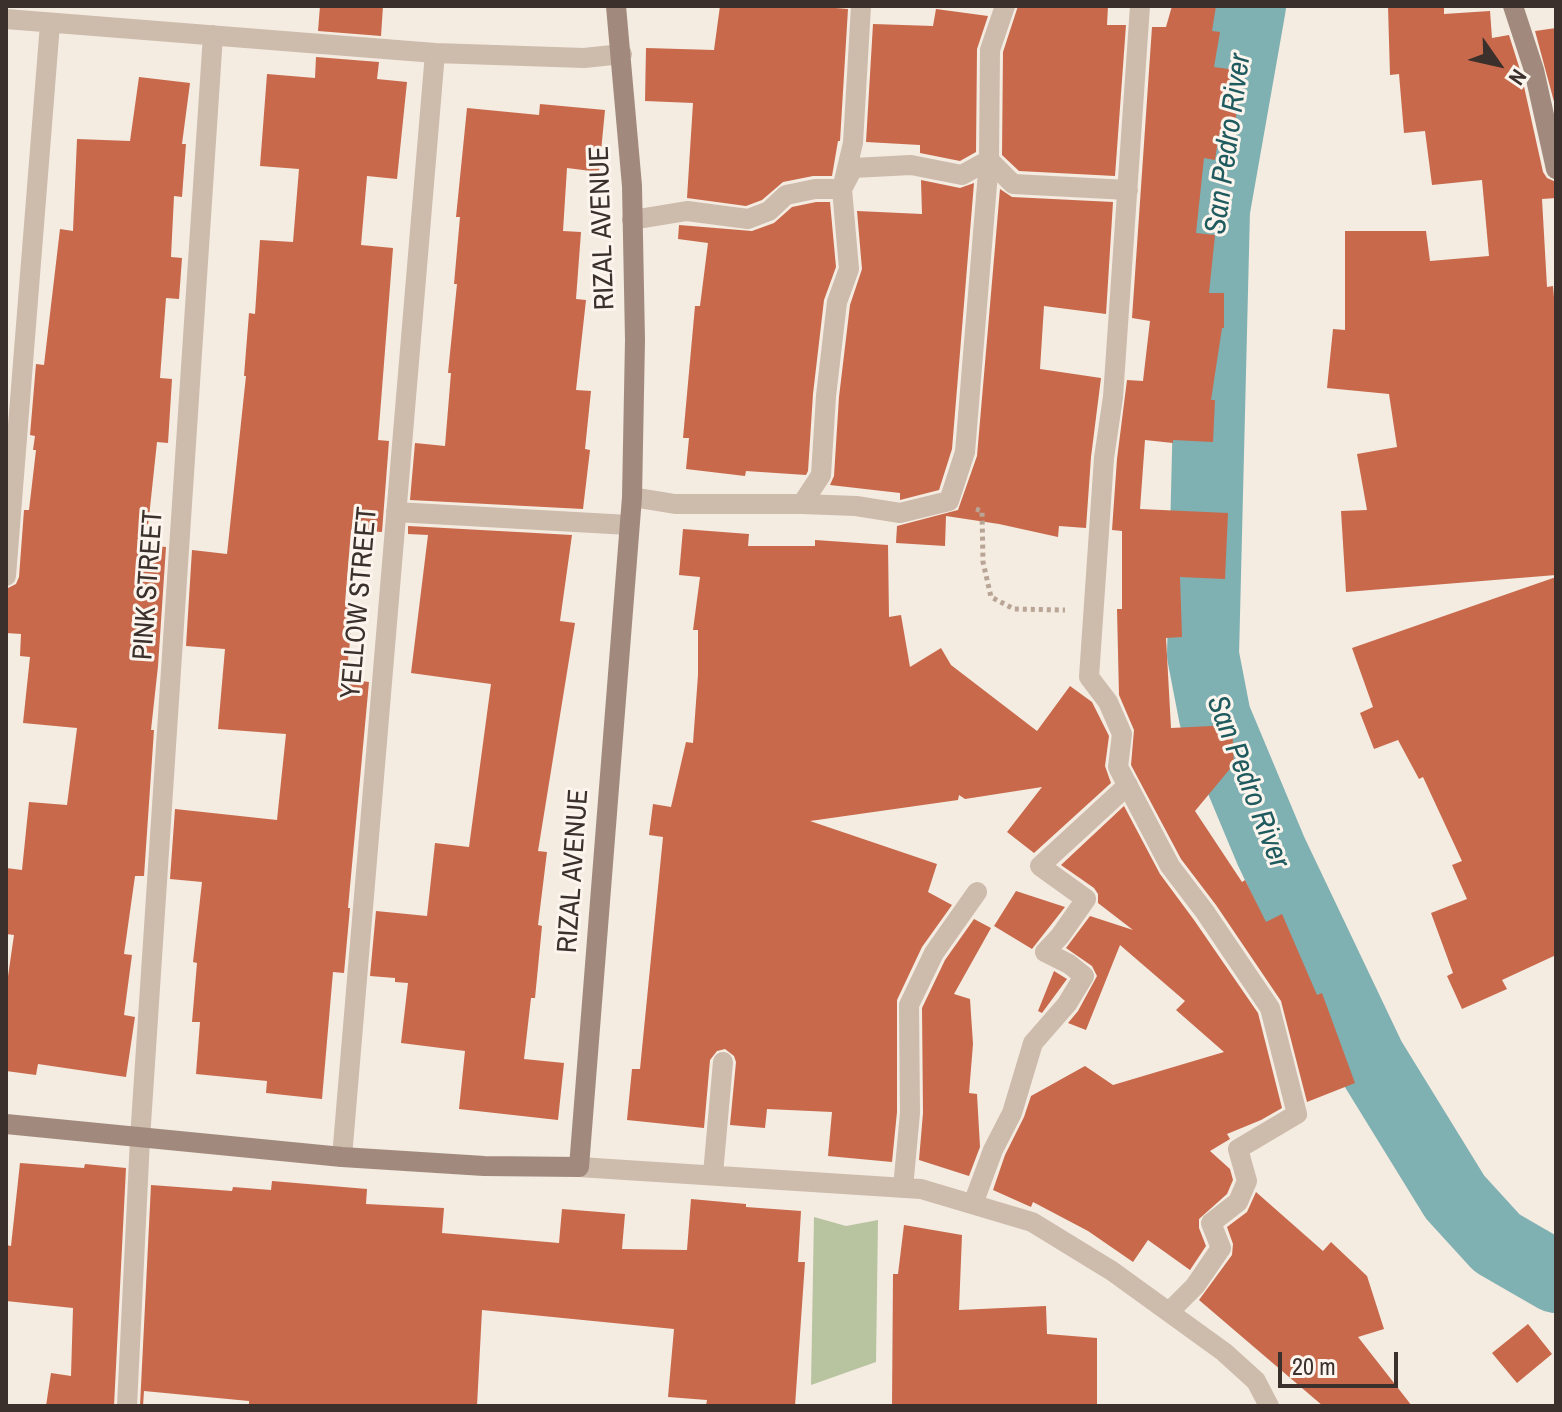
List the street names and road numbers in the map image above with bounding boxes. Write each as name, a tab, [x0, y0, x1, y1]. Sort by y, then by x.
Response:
street label: RIZAL AVENUE	[583, 145, 623, 311]
street label: YELLOW STREET	[335, 506, 385, 700]
street label: PINK STREET	[127, 509, 171, 661]
street label: RIZAL AVENUE	[552, 788, 596, 954]

